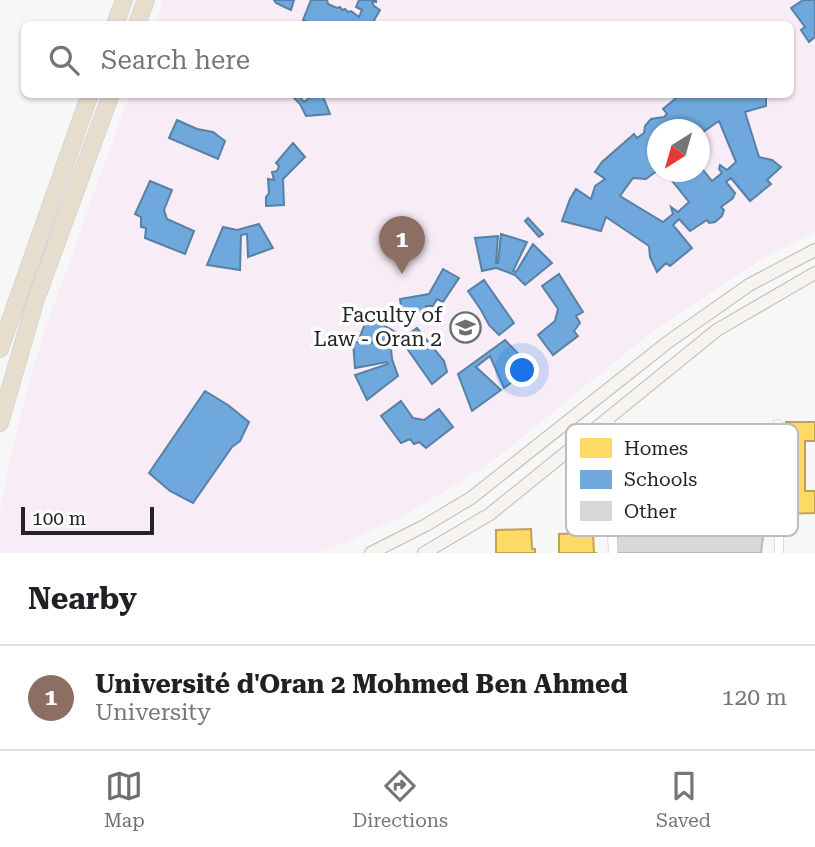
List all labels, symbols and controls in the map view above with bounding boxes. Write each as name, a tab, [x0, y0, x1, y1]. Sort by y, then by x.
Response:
search box	[21, 21, 794, 98]
icon: search	[45, 41, 83, 79]
text: Search here	[101, 45, 250, 75]
north arrow	[647, 119, 710, 182]
pin: 1	[379, 216, 425, 274]
place label: Faculty of Law - Oran 2	[313, 303, 443, 351]
school or university icon: Faculty of Law - Oran 2	[448, 310, 482, 344]
your location	[505, 353, 539, 387]
legend	[566, 424, 798, 536]
text: Homes	[624, 437, 688, 460]
text: Schools	[624, 468, 697, 491]
text: Other	[624, 500, 677, 523]
scale bar	[21, 504, 154, 536]
text: 100 m	[32, 507, 86, 530]
text: Nearby	[28, 581, 137, 616]
text: Université d'Oran 2 Mohmed Ben Ahmed	[95, 669, 628, 699]
text: 1	[45, 684, 57, 711]
text: 120 m	[722, 684, 787, 711]
text: University	[95, 699, 211, 726]
tab: Map	[104, 767, 145, 832]
tab: Directions	[352, 767, 448, 832]
tab: Saved	[656, 767, 711, 832]

